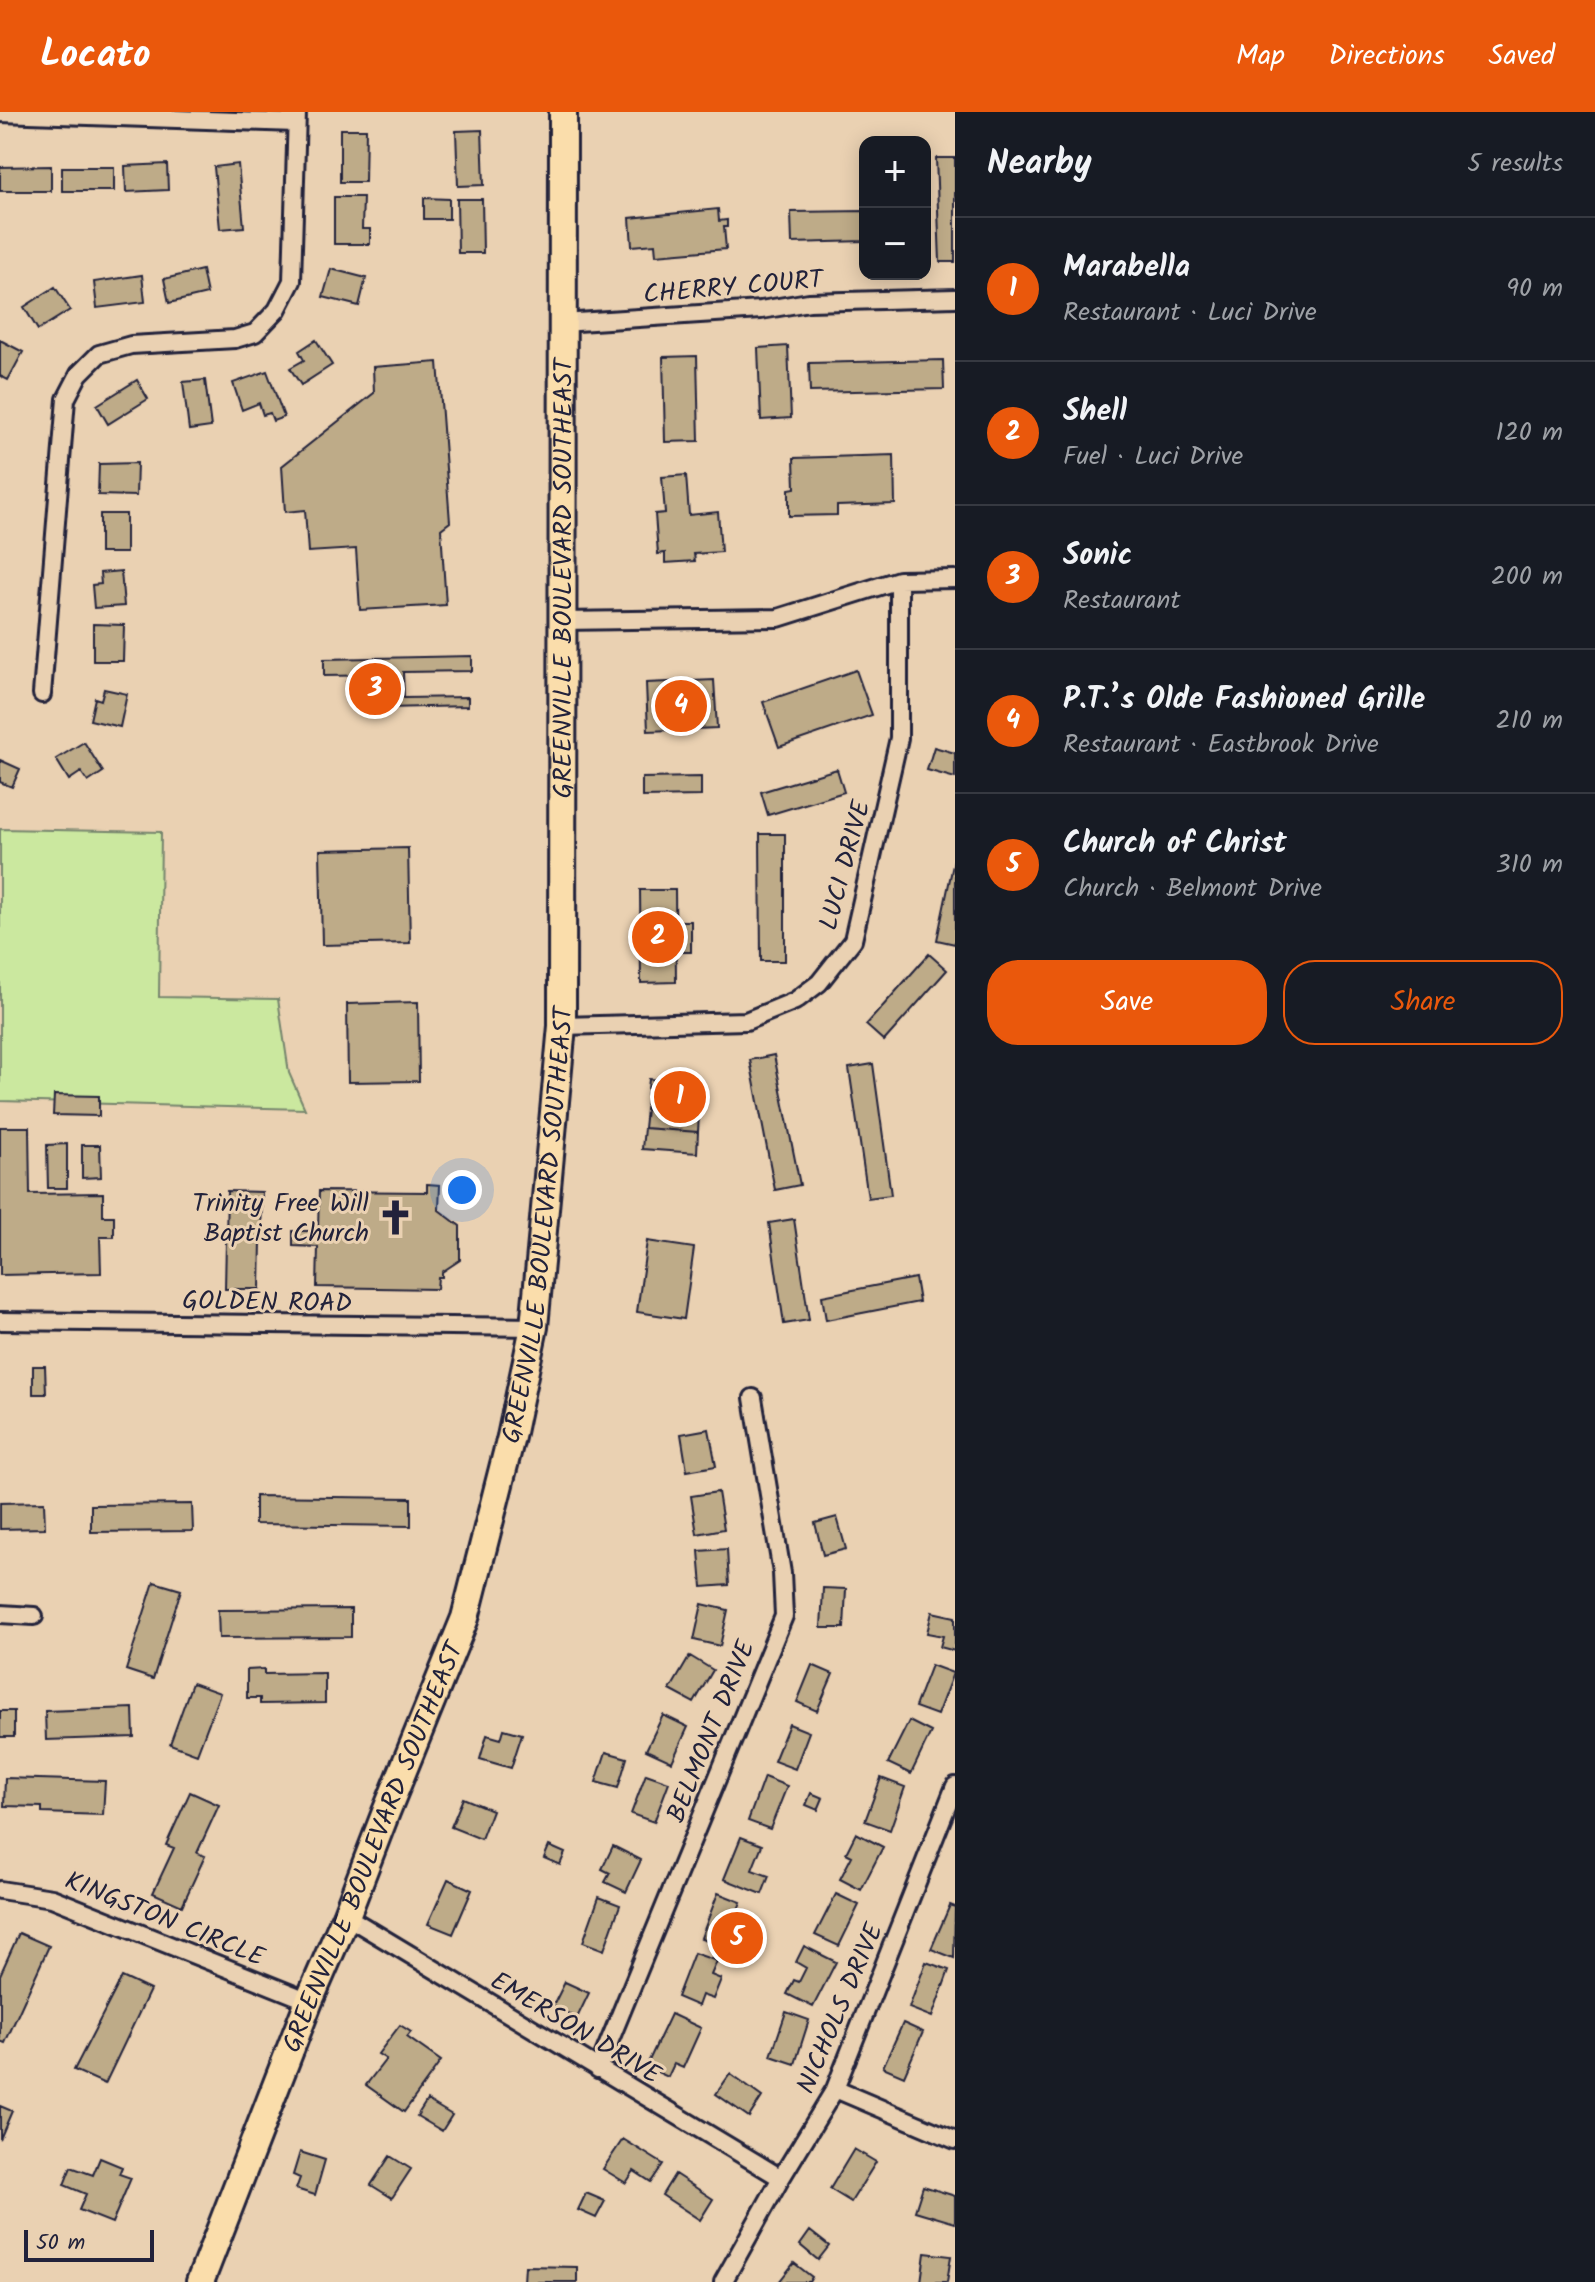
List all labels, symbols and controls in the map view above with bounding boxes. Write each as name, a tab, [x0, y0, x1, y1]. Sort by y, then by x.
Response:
text: Locato	[40, 26, 151, 86]
text: Map	[1236, 34, 1285, 79]
text: Directions	[1329, 34, 1445, 79]
text: Saved	[1489, 34, 1555, 79]
map controls	[859, 136, 931, 280]
button: +	[859, 136, 931, 208]
text: Nearby	[987, 137, 1092, 191]
text: 5 results	[1467, 143, 1563, 185]
button: −	[859, 208, 931, 280]
text: Marabella	[1063, 244, 1190, 292]
street label: CHERRY COURT	[642, 259, 827, 317]
text: 1	[1009, 268, 1017, 310]
text: 90 m	[1506, 268, 1563, 310]
text: Restaurant · Luci Drive	[1063, 292, 1317, 334]
street label: GREENVILLE BOULEVARD SOUTHEAST	[543, 356, 586, 799]
text: Shell	[1063, 388, 1127, 436]
text: 2	[1005, 412, 1021, 454]
text: 120 m	[1496, 412, 1563, 454]
text: Fuel · Luci Drive	[1063, 436, 1243, 478]
text: Sonic	[1063, 532, 1132, 580]
text: 3	[1006, 556, 1020, 598]
text: 200 m	[1491, 556, 1563, 598]
text: Restaurant	[1063, 580, 1180, 622]
pin: 3	[349, 659, 401, 719]
pin: 4	[655, 676, 707, 736]
text: P.T.’s Olde Fashioned Grille	[1063, 676, 1425, 724]
text: 4	[1006, 700, 1020, 742]
text: 210 m	[1496, 700, 1563, 742]
text: Restaurant · Eastbrook Drive	[1063, 724, 1379, 766]
street label: LUCI DRIVE	[808, 795, 884, 935]
text: Church of Christ	[1063, 820, 1287, 868]
text: 5	[1006, 844, 1020, 886]
text: 310 m	[1496, 844, 1563, 886]
text: Church · Belmont Drive	[1063, 868, 1322, 910]
pin: 2	[632, 907, 684, 967]
button: Save	[987, 960, 1267, 1045]
button: Share	[1283, 960, 1563, 1045]
street label: GREENVILLE BOULEVARD SOUTHEAST	[491, 1004, 585, 1447]
pin: 1	[654, 1067, 706, 1127]
your location	[442, 1170, 482, 1210]
place label: Trinity Free Will Baptist Church	[192, 1183, 369, 1255]
church icon: Trinity Free Will Baptist Church	[376, 1198, 414, 1236]
street label: GOLDEN ROAD	[182, 1281, 352, 1325]
street label: BELMONT DRIVE	[656, 1633, 768, 1829]
street label: GREENVILLE BOULEVARD SOUTHEAST	[272, 1634, 477, 2059]
street label: KINGSTON CIRCLE	[58, 1861, 271, 1979]
pin: 5	[711, 1908, 763, 1968]
street label: NICHOLS DRIVE	[786, 1916, 896, 2101]
street label: EMERSON DRIVE	[481, 1961, 669, 2097]
scale bar	[24, 2226, 154, 2262]
text: 50 m	[36, 2226, 85, 2261]

